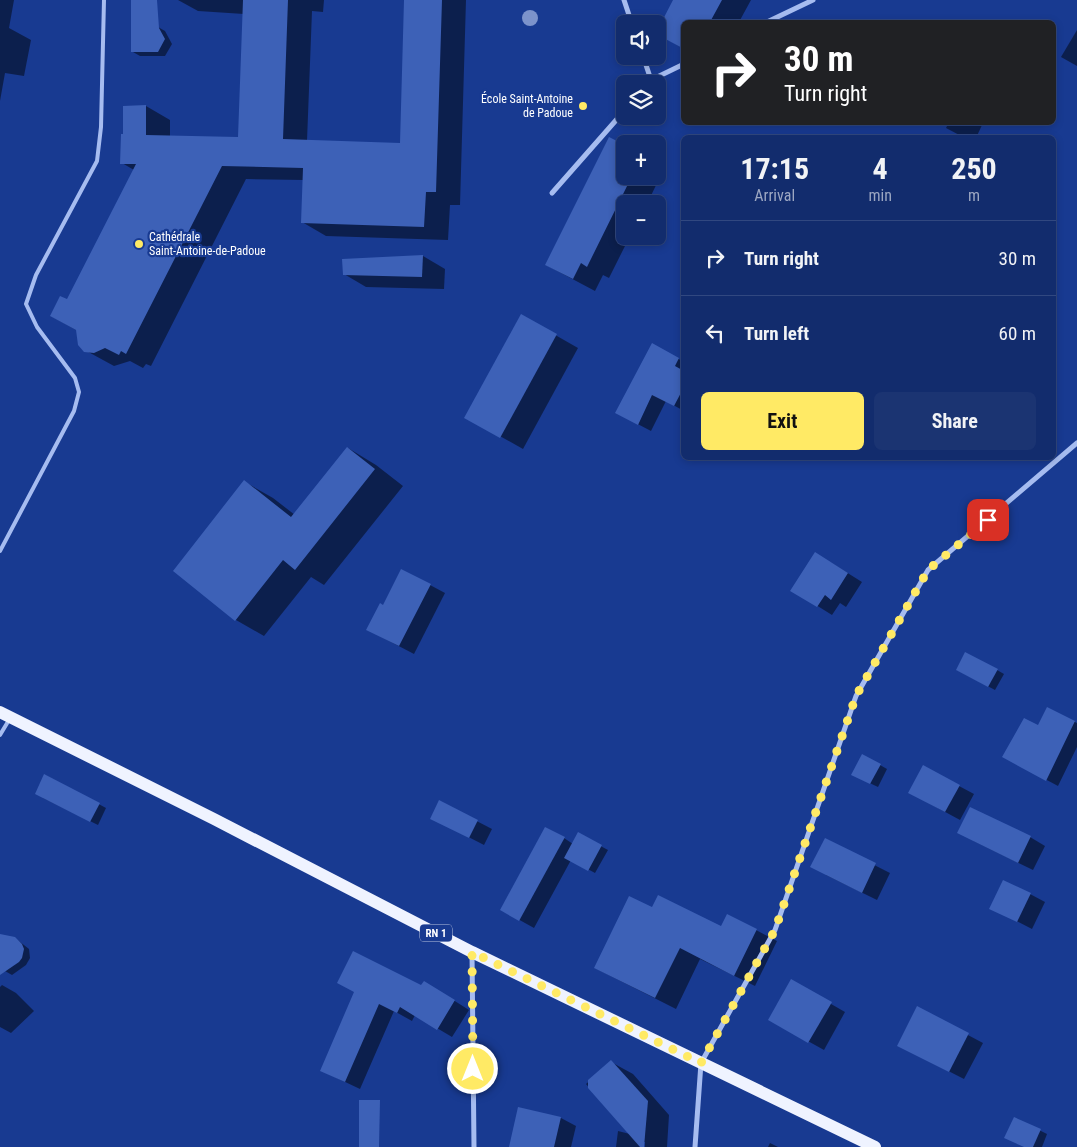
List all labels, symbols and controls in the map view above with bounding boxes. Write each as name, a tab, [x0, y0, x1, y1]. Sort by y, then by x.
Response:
map controls	[616, 15, 666, 245]
button: sound	[616, 15, 666, 65]
text: 30 m	[784, 39, 853, 80]
icon: right	[701, 40, 766, 105]
button: layers	[616, 75, 666, 125]
text: Turn right	[784, 81, 867, 106]
place label: École Saint-Antoine de Padoue	[481, 91, 573, 120]
marker: École Saint-Antoine de Padoue	[577, 100, 589, 112]
button: +	[616, 135, 666, 185]
text: 17:15	[740, 151, 809, 186]
text: 4	[873, 151, 888, 186]
text: 250	[951, 151, 997, 186]
text: Arrival	[754, 186, 795, 205]
text: min	[868, 186, 892, 205]
text: m	[968, 186, 980, 205]
button: −	[616, 195, 666, 245]
place label: Cathédrale Saint-Antoine-de-Padoue	[149, 230, 266, 258]
marker: Cathédrale Saint-Antoine-de-Padoue	[133, 238, 145, 250]
icon: right	[701, 244, 729, 272]
text: Turn right	[744, 247, 819, 270]
text: 30 m	[999, 247, 1036, 270]
icon: left	[701, 319, 729, 347]
text: Turn left	[744, 322, 809, 345]
text: 60 m	[999, 322, 1036, 345]
button: Exit	[701, 392, 864, 450]
button: Share	[874, 392, 1036, 450]
pin	[967, 499, 1009, 541]
icon: arrive	[974, 506, 1002, 534]
road number: RN 1	[420, 924, 452, 941]
position arrow	[446, 1042, 498, 1094]

